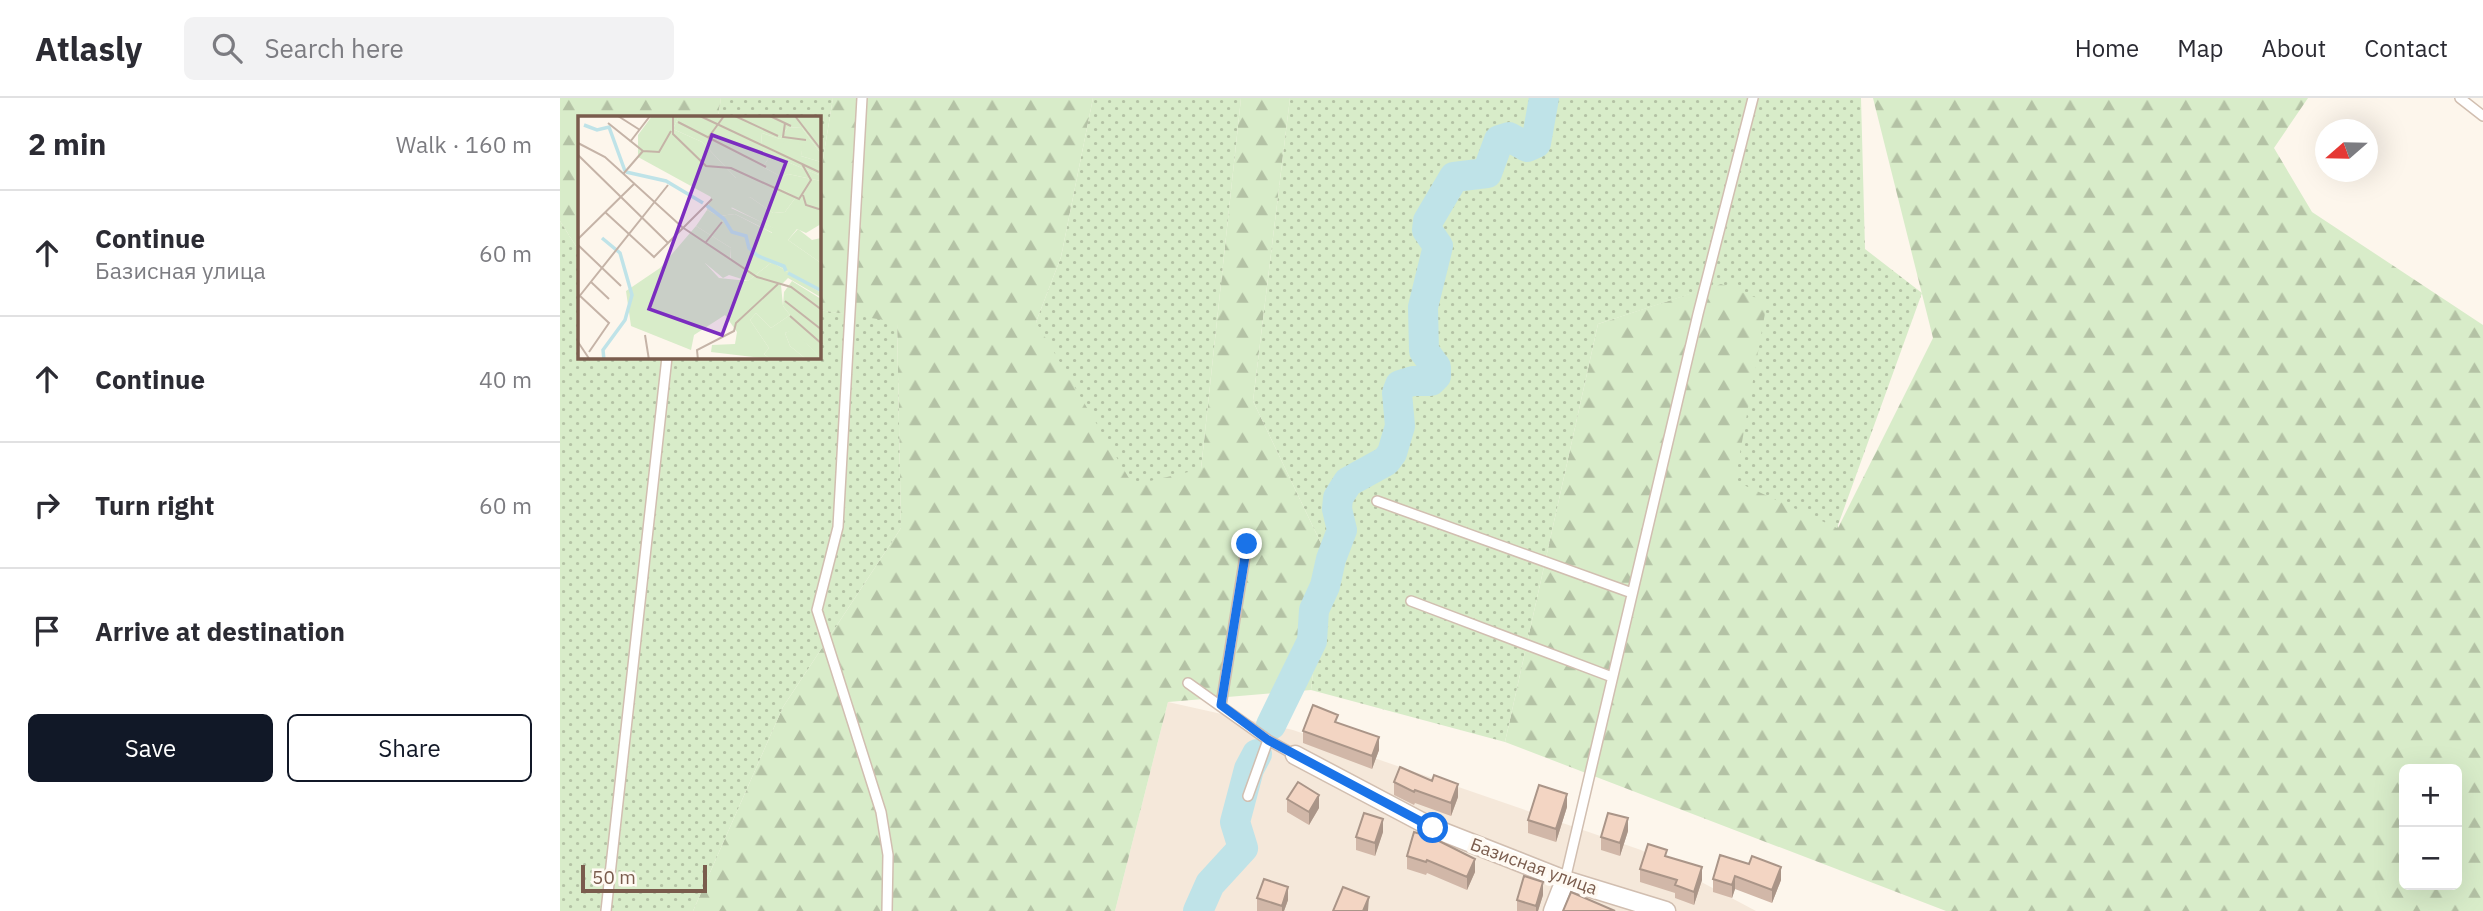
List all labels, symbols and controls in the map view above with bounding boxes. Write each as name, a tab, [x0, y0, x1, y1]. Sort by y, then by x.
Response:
search box	[184, 17, 674, 80]
text: Atlasly	[35, 27, 142, 70]
icon: search	[208, 29, 246, 67]
text: Search here	[264, 31, 404, 65]
text: Home	[2075, 32, 2139, 64]
text: Map	[2177, 32, 2223, 64]
text: About	[2261, 32, 2326, 64]
text: Contact	[2364, 32, 2448, 64]
inset map	[578, 116, 821, 359]
north arrow	[2315, 119, 2378, 182]
text: 2 min	[28, 124, 106, 163]
text: Walk · 160 m	[396, 129, 532, 159]
text: Continue	[95, 221, 205, 255]
icon: ahead	[28, 234, 66, 272]
text: 60 m	[479, 238, 532, 268]
text: Базисная улица	[95, 255, 266, 285]
icon: ahead	[28, 360, 66, 398]
text: Continue	[95, 362, 205, 396]
text: 40 m	[479, 364, 532, 394]
icon: right	[28, 486, 66, 524]
text: Turn right	[95, 488, 214, 522]
text: 60 m	[479, 490, 532, 520]
route end	[1231, 528, 1262, 559]
icon: arrive	[28, 612, 66, 650]
text: Arrive at destination	[95, 614, 345, 648]
button: Save	[28, 714, 273, 782]
button: Share	[287, 714, 532, 782]
map controls	[2399, 764, 2462, 890]
button: +	[2399, 764, 2462, 827]
route start	[1417, 812, 1448, 843]
button: −	[2399, 827, 2462, 890]
street label: Базисная улица	[1467, 832, 1601, 900]
scale bar	[581, 862, 707, 894]
text: 50 m	[592, 865, 636, 889]

